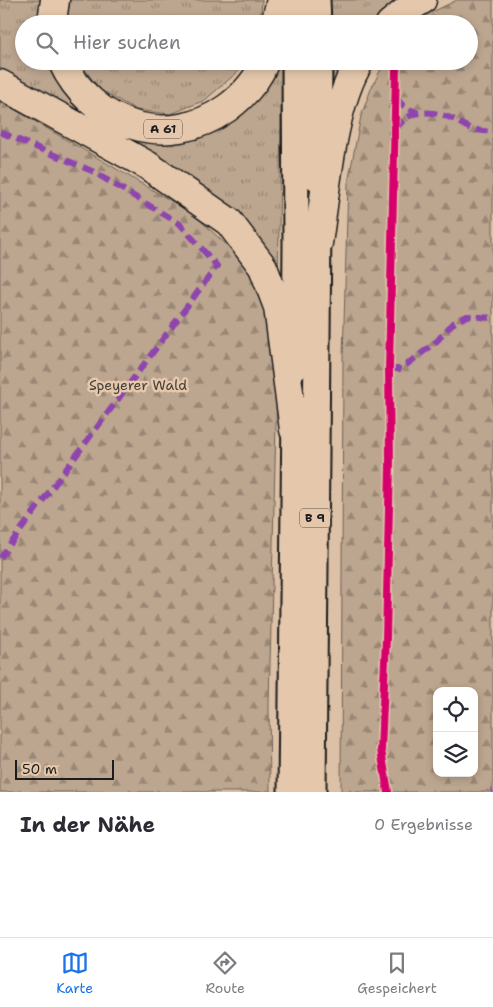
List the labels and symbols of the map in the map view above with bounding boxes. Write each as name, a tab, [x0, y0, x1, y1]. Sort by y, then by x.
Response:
road number: A 61	[144, 120, 182, 138]
park label: Speyerer Wald	[89, 376, 187, 394]
road number: B 9	[300, 508, 330, 528]
scale bar	[15, 757, 114, 780]

